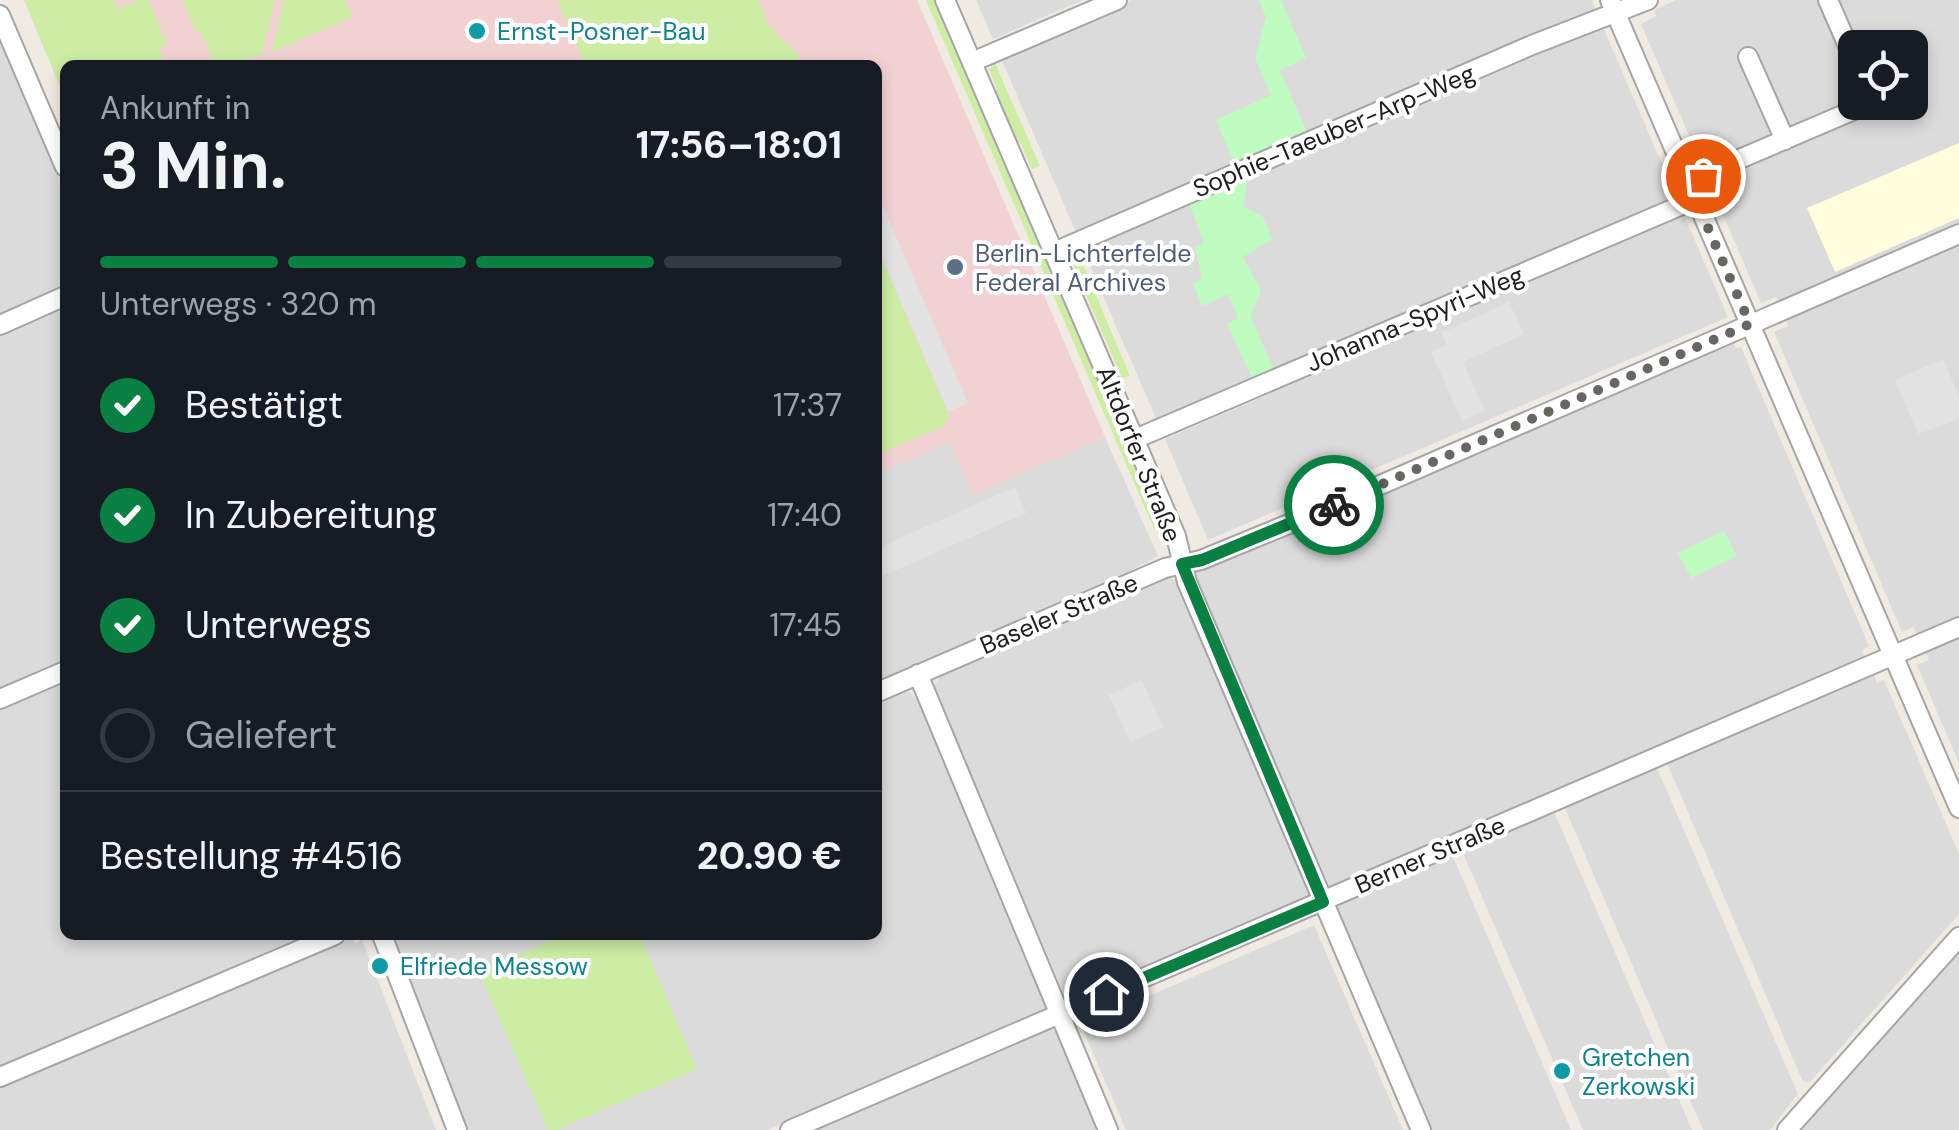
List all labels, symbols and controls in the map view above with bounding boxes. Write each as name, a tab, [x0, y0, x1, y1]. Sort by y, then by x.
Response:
place label: Ernst-Posner-Bau	[497, 15, 706, 48]
marker: Ernst-Posner-Bau	[466, 20, 488, 42]
map controls	[1838, 30, 1928, 120]
button: locate	[1838, 30, 1928, 120]
street label: Sophie-Taeuber-Arp-Weg	[1188, 57, 1480, 205]
text: Ankunft in	[100, 87, 250, 129]
text: 17:56–18:01	[636, 120, 842, 170]
text: 3 Min.	[100, 124, 286, 208]
pin	[1661, 134, 1746, 219]
icon: bag	[1676, 149, 1731, 204]
place label: Berlin-Lichterfelde Federal Archives	[975, 237, 1191, 299]
marker: Berlin-Lichterfelde Federal Archives	[944, 256, 966, 278]
street label: Johanna-Spyri-Weg	[1301, 258, 1529, 380]
text: Unterwegs · 320 m	[100, 283, 377, 325]
street label: Altdorfer Straße	[1089, 361, 1189, 547]
icon: check	[100, 378, 155, 433]
text: Bestätigt	[185, 380, 343, 430]
text: 17:37	[773, 384, 842, 426]
courier	[1284, 455, 1384, 555]
icon: bike	[1307, 478, 1362, 533]
icon: check	[100, 488, 155, 543]
text: In Zubereitung	[185, 490, 437, 540]
text: 17:40	[767, 494, 842, 536]
street label: Baseler Straße	[975, 566, 1143, 662]
icon: check	[100, 598, 155, 653]
text: Unterwegs	[185, 600, 372, 650]
text: 17:45	[770, 604, 842, 646]
text: Geliefert	[185, 710, 337, 760]
street label: Berner Straße	[1350, 808, 1510, 902]
text: Bestellung #4516	[100, 831, 403, 881]
text: 20.90 €	[697, 831, 842, 881]
place label: Elfriede Messow	[400, 950, 588, 983]
pin	[1064, 952, 1149, 1037]
marker: Elfriede Messow	[369, 955, 391, 977]
icon: home	[1079, 967, 1134, 1022]
place label: Gretchen Zerkowski	[1582, 1041, 1695, 1103]
marker: Gretchen Zerkowski	[1551, 1060, 1573, 1082]

